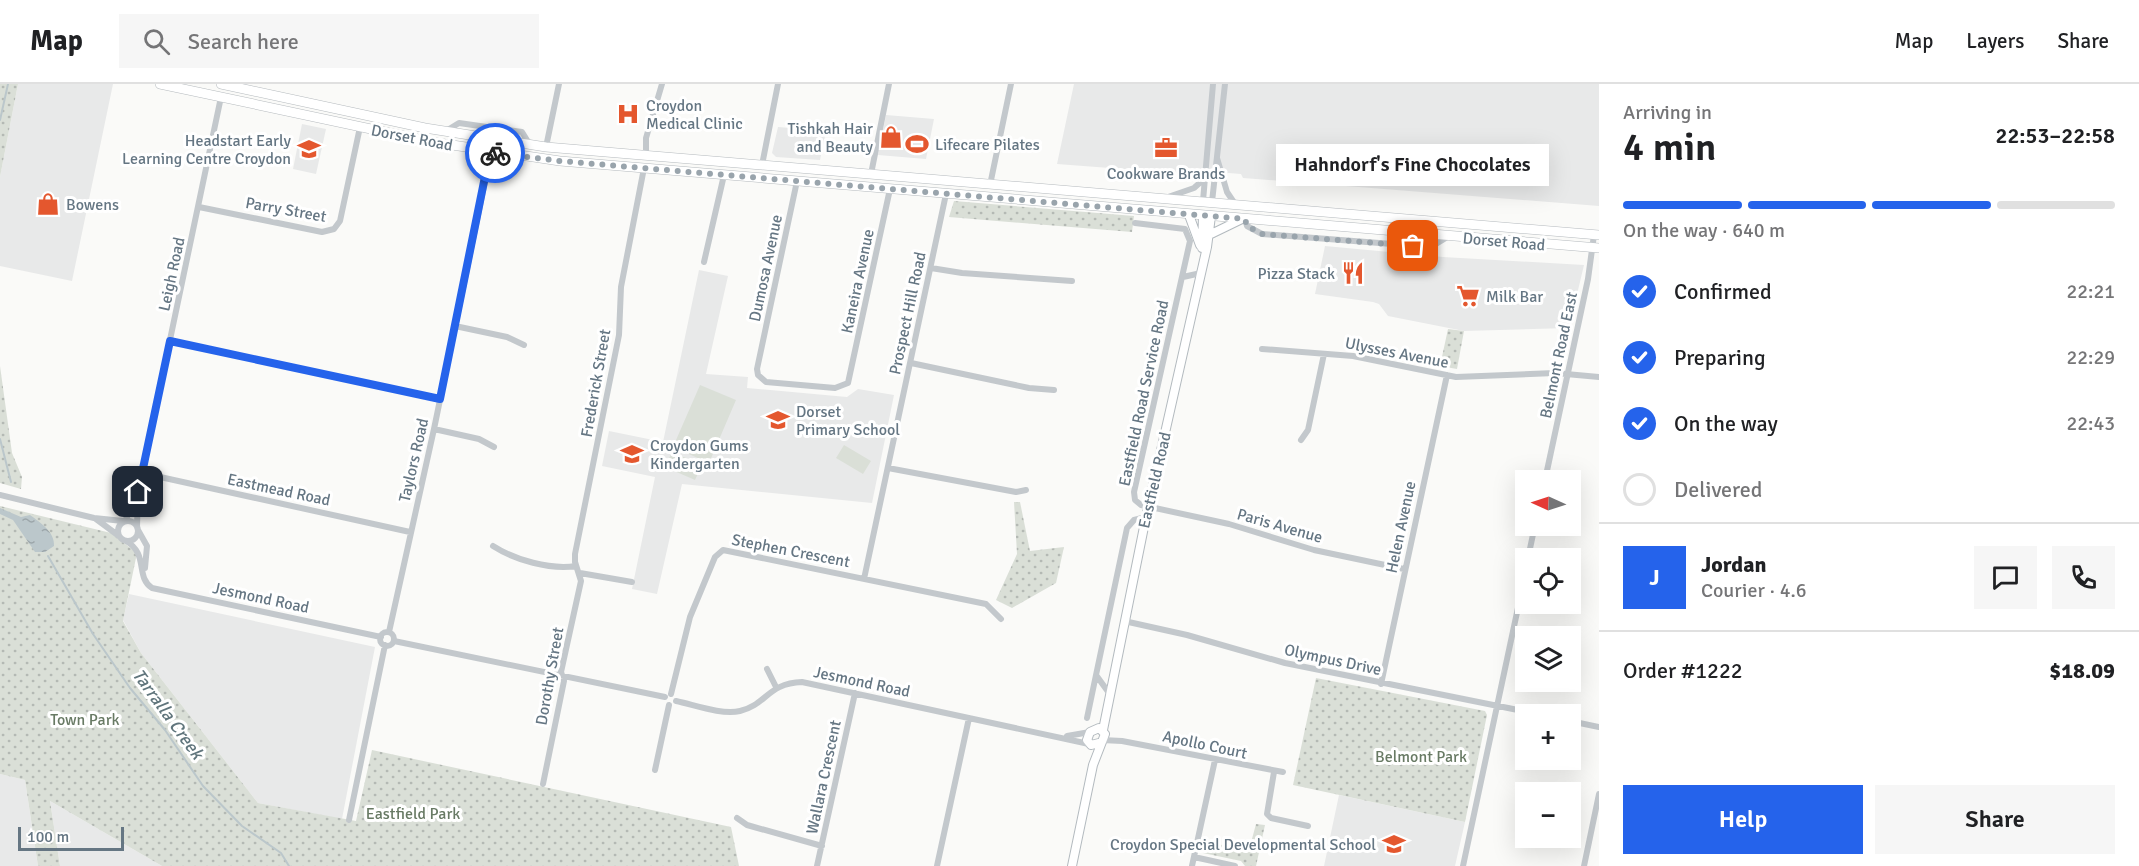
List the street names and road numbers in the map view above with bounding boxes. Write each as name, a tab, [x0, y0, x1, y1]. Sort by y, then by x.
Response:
street label: Dorset Road	[369, 120, 454, 156]
street label: Parry Street	[244, 193, 328, 227]
street label: Dumosa Avenue	[745, 213, 787, 324]
street label: Kaneira Avenue	[837, 227, 879, 335]
street label: Dorset Road	[1462, 228, 1546, 256]
street label: Leigh Road	[154, 235, 190, 313]
street label: Prospect Hill Road	[885, 250, 931, 376]
street label: Belmont Road East	[1536, 290, 1582, 420]
street label: Eastfield Road Service Road	[1114, 298, 1172, 488]
street label: Frederick Street	[577, 327, 615, 439]
street label: Ulysses Avenue	[1343, 333, 1450, 373]
street label: Taylors Road	[395, 416, 433, 504]
street label: Eastfield Road	[1134, 430, 1174, 530]
street label: Eastmead Road	[226, 469, 332, 511]
street label: Helen Avenue	[1381, 479, 1420, 575]
street label: Paris Avenue	[1235, 504, 1325, 548]
street label: Stephen Crescent	[730, 530, 852, 572]
street label: Jesmond Road	[211, 578, 311, 618]
street label: Dorothy Street	[532, 625, 569, 727]
street label: Olympus Drive	[1282, 640, 1383, 680]
street label: Jesmond Road	[812, 662, 912, 702]
street label: Wallara Crescent	[802, 718, 846, 836]
street label: Apollo Court	[1161, 726, 1249, 764]

